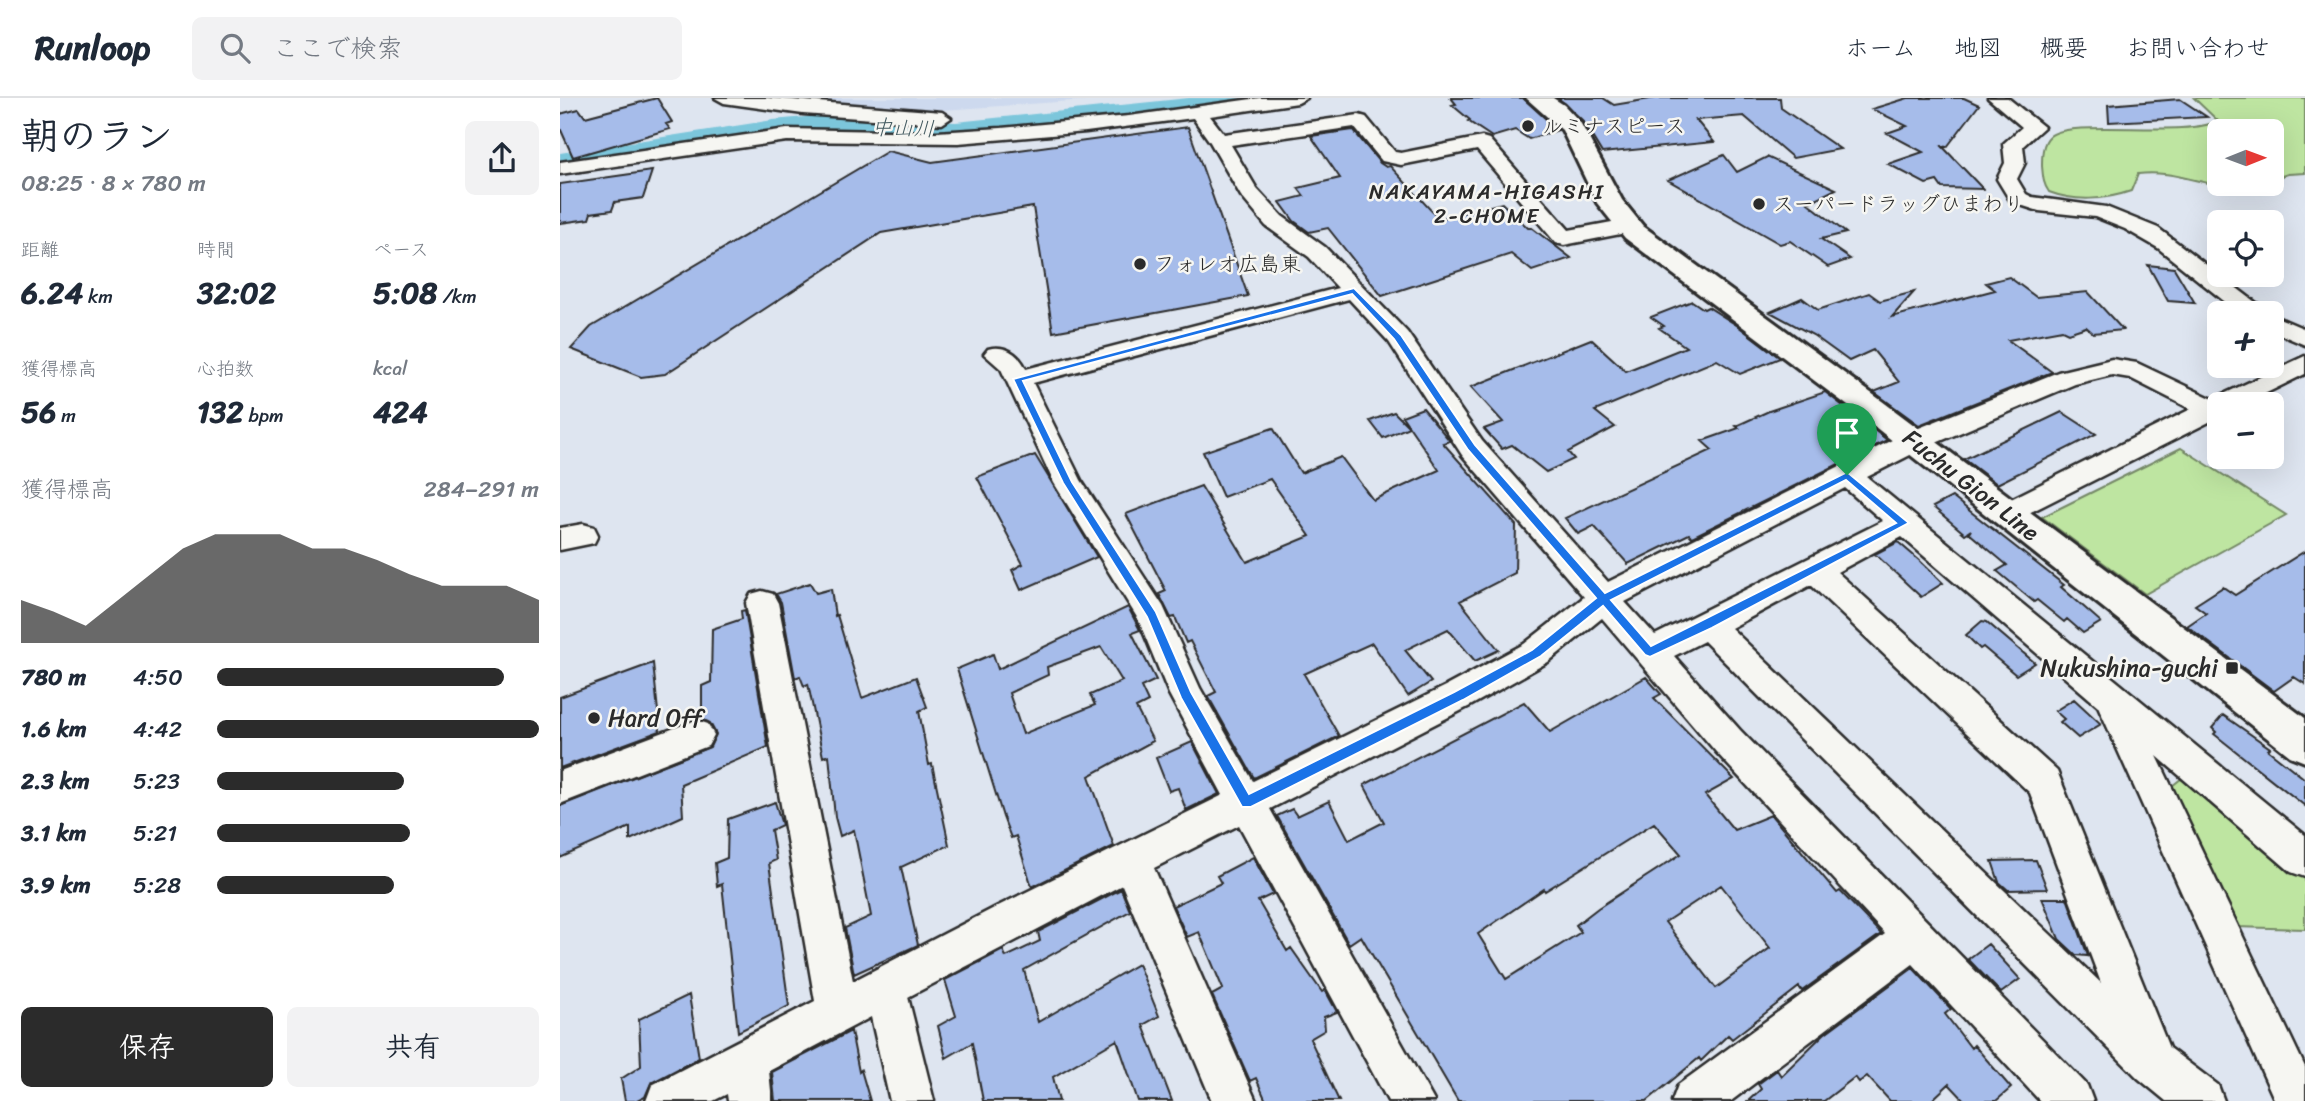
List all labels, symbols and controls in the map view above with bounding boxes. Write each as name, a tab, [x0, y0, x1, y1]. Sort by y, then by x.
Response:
search box	[192, 17, 682, 80]
text: Runloop	[35, 19, 150, 77]
text: ここで検索	[272, 25, 402, 71]
text: ホーム	[1845, 27, 1916, 69]
text: 地図	[1954, 27, 2002, 69]
text: 概要	[2040, 27, 2088, 69]
text: お問い合わせ	[2126, 27, 2270, 69]
icon: search	[216, 29, 254, 67]
text: 朝のラン	[21, 103, 173, 170]
place label: ルミナスピース	[1542, 107, 1685, 145]
water label: 中山川	[871, 108, 935, 148]
marker: ルミナスピース	[1520, 118, 1536, 134]
north arrow	[2207, 119, 2284, 196]
map controls	[2207, 119, 2284, 469]
button: share	[465, 121, 539, 195]
text: 08:25 · 8 × 780 m	[21, 163, 206, 204]
district label: NAKAYAMA-HIGASHI 2-CHOME	[1369, 173, 1605, 235]
place label: スーパードラッグひまわり	[1773, 185, 2024, 223]
marker: スーパードラッグひまわり	[1751, 196, 1767, 212]
button: locate	[2207, 210, 2284, 287]
text: 距離	[21, 233, 59, 266]
text: 時間	[197, 233, 235, 266]
text: ペース	[373, 233, 429, 266]
place label: フォレオ広島東	[1154, 245, 1301, 283]
marker: フォレオ広島東	[1132, 256, 1148, 272]
text: 6.24	[21, 266, 83, 320]
text: 32:02	[197, 266, 276, 320]
text: 5:08	[373, 266, 437, 320]
text: km	[83, 280, 113, 313]
text: /km	[437, 280, 477, 313]
button: +	[2207, 301, 2284, 378]
text: 獲得標高	[21, 352, 97, 385]
text: 心拍数	[197, 352, 254, 385]
text: kcal	[373, 352, 408, 385]
text: 56	[21, 385, 56, 439]
text: 132	[197, 385, 244, 439]
text: 424	[373, 385, 428, 439]
button: −	[2207, 392, 2284, 469]
text: m	[56, 399, 76, 432]
text: bpm	[244, 399, 284, 432]
pin	[1817, 403, 1877, 475]
icon: arrive	[1828, 414, 1866, 452]
street label: Fuchu Gion Line	[1893, 418, 2049, 553]
text: 獲得標高	[21, 469, 113, 510]
text: 284–291 m	[424, 469, 539, 510]
place label: Nukushina-guchi	[2040, 647, 2218, 689]
text: 780 m	[21, 657, 86, 698]
text: 4:50	[133, 657, 183, 698]
marker: Nukushina-guchi	[2224, 660, 2240, 676]
place label: Hard Off	[608, 697, 706, 739]
text: 1.6 km	[21, 709, 87, 750]
text: 4:42	[133, 709, 182, 750]
marker: Hard Off	[586, 710, 602, 726]
text: 2.3 km	[21, 761, 90, 802]
text: 5:23	[133, 761, 180, 802]
text: 3.1 km	[21, 813, 86, 854]
text: 5:21	[133, 813, 177, 854]
text: 3.9 km	[21, 865, 91, 906]
text: 5:28	[133, 865, 181, 906]
button: 保存	[21, 1007, 273, 1087]
button: 共有	[287, 1007, 539, 1087]

